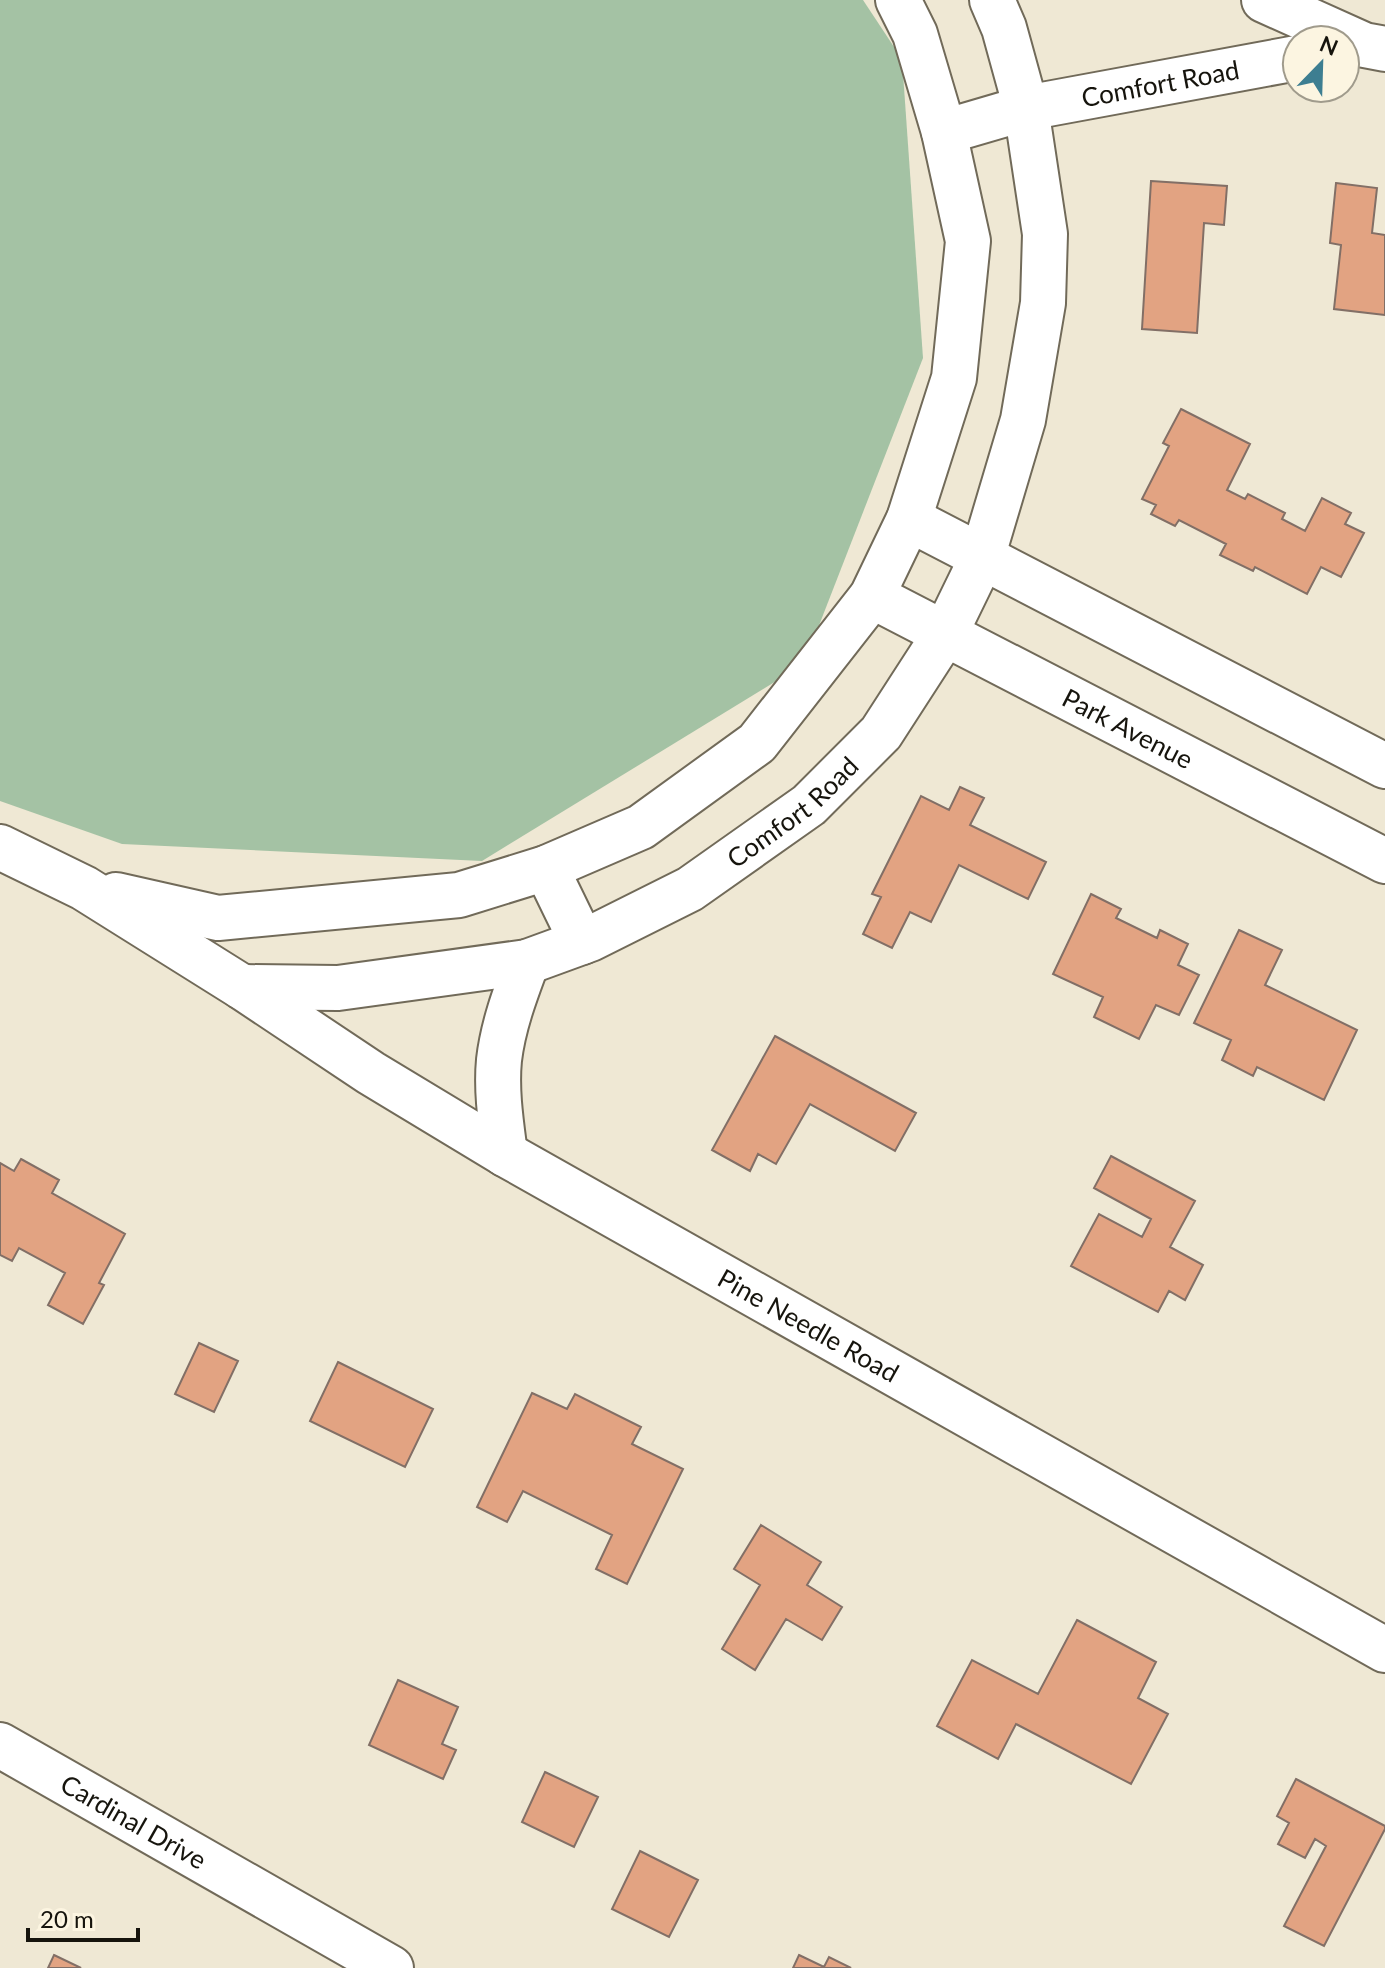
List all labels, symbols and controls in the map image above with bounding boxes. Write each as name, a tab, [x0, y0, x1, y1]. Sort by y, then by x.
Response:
north arrow	[1281, 24, 1361, 104]
text: N	[1316, 29, 1342, 61]
street label: Comfort Road	[1079, 53, 1242, 113]
street label: Park Avenue	[1057, 681, 1199, 775]
street label: Comfort Road	[720, 749, 865, 874]
street label: Pine Needle Road	[713, 1261, 905, 1389]
street label: Cardinal Drive	[55, 1767, 212, 1875]
scale bar	[28, 1892, 138, 1942]
text: 20 m	[40, 1904, 94, 1933]

